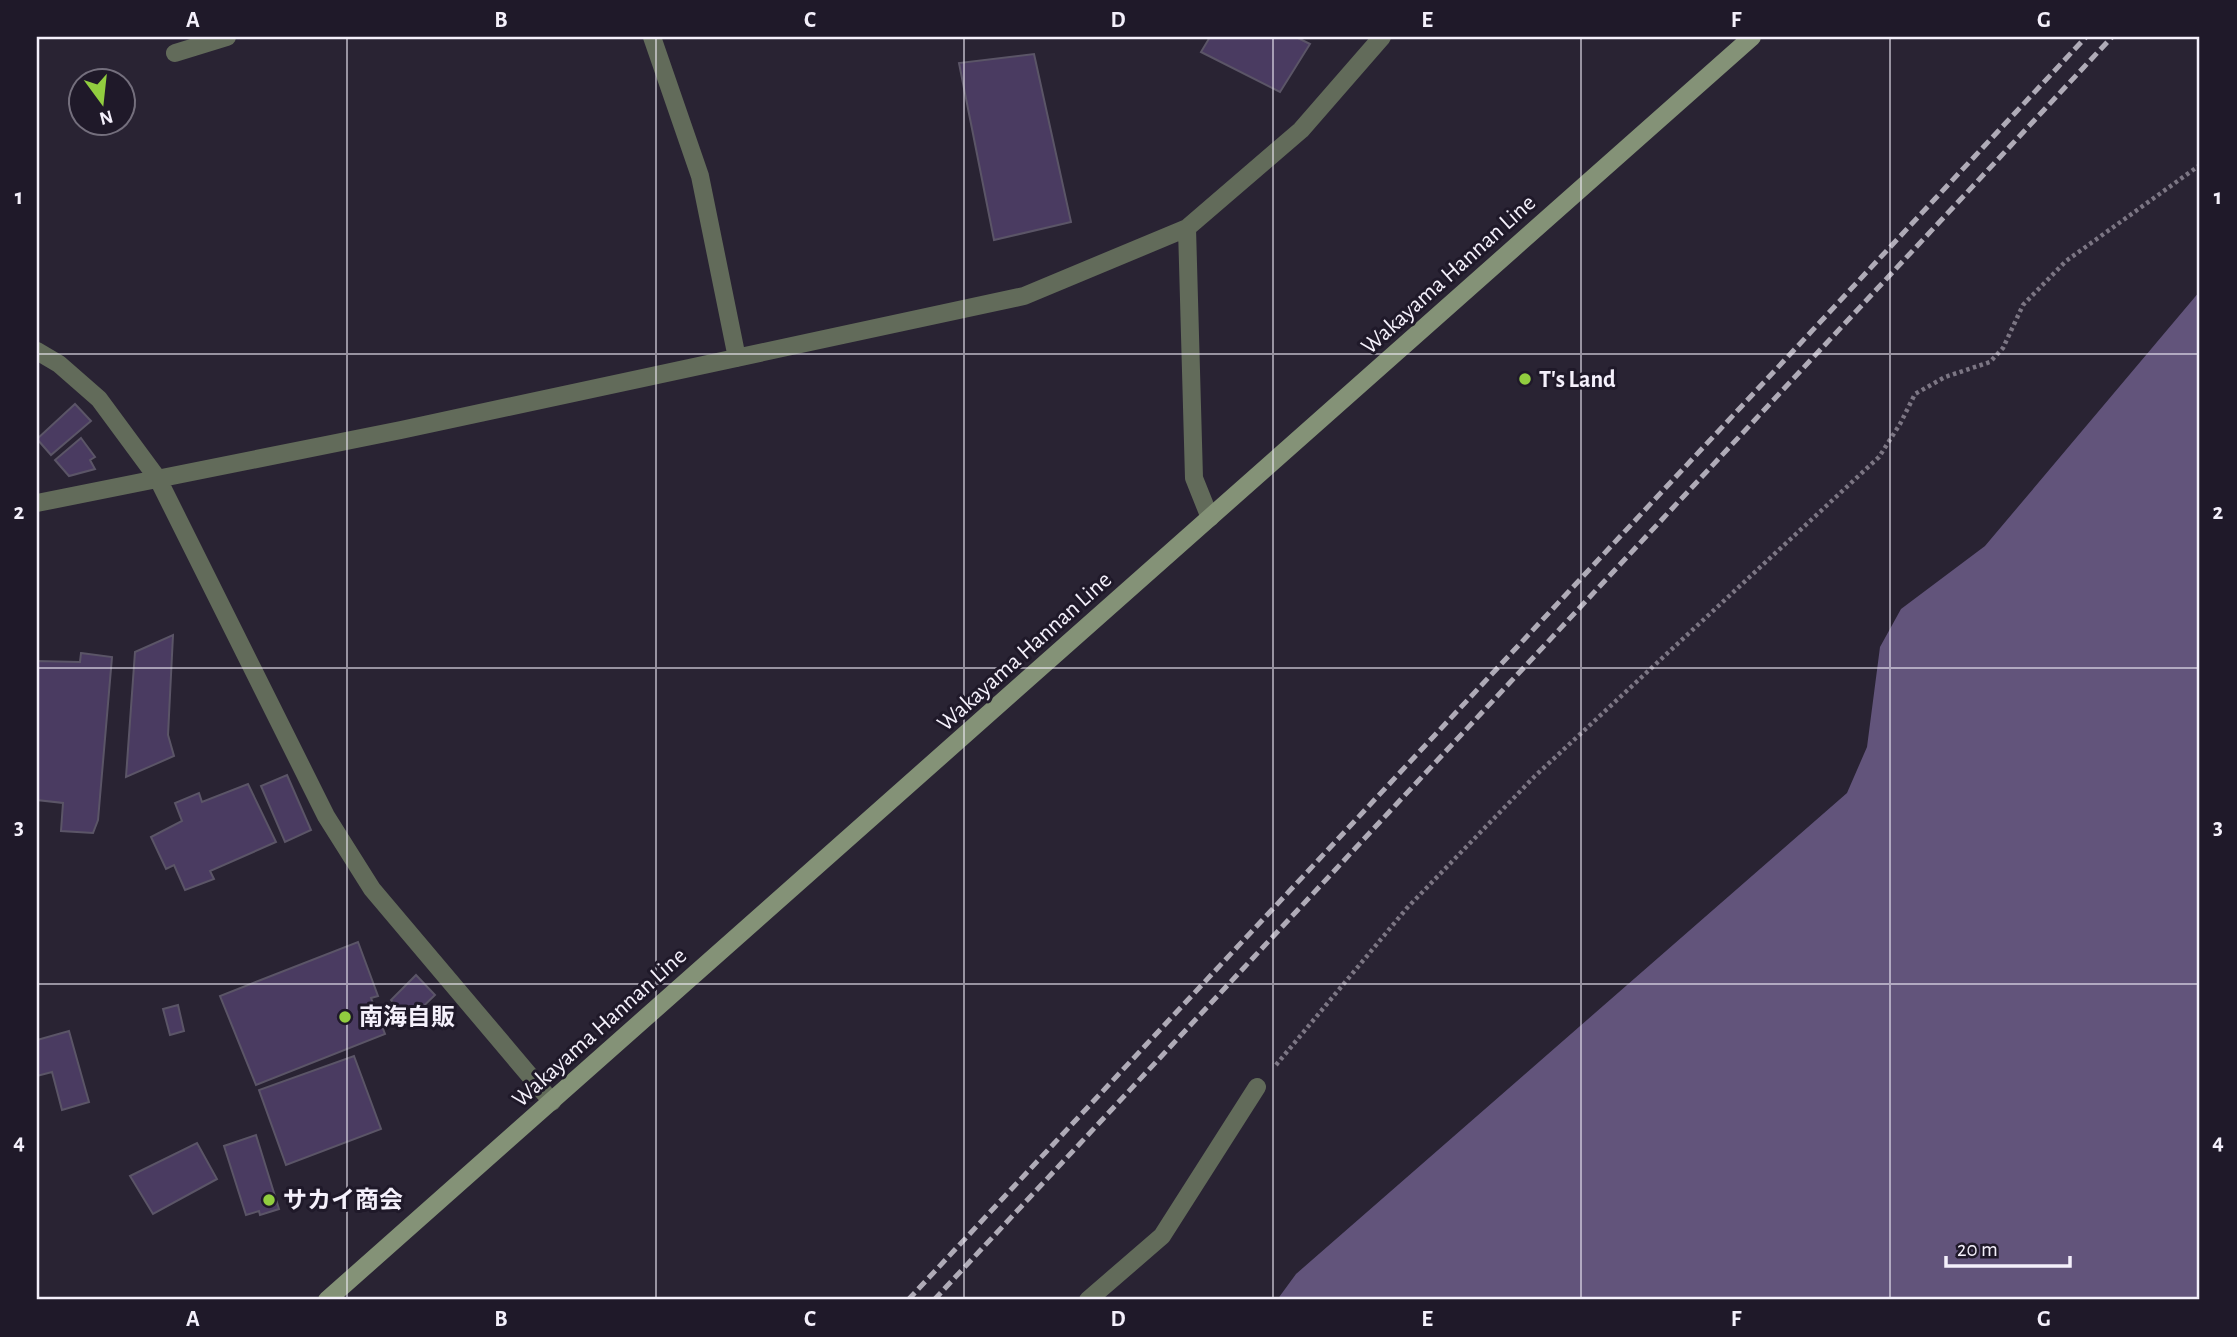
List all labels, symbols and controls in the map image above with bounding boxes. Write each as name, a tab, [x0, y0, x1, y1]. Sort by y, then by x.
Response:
text: A	[186, 9, 200, 32]
text: B	[494, 9, 508, 32]
text: C	[804, 9, 816, 32]
text: D	[1110, 9, 1126, 32]
text: E	[1421, 9, 1433, 32]
text: F	[1731, 9, 1742, 32]
text: G	[2037, 9, 2051, 32]
north arrow	[66, 66, 136, 136]
text: N	[97, 106, 115, 128]
text: 1	[15, 186, 23, 209]
text: 1	[2214, 186, 2222, 209]
street label: Wakayama Hannan Line	[1357, 190, 1540, 359]
place label: T's Land	[1539, 368, 1616, 392]
marker: T's Land	[1517, 371, 1533, 387]
text: 2	[14, 501, 25, 524]
text: 2	[2213, 501, 2224, 524]
street label: Wakayama Hannan Line	[933, 567, 1116, 736]
text: 3	[14, 816, 24, 839]
text: 3	[2213, 816, 2223, 839]
street label: Wakayama Hannan Line	[508, 943, 691, 1112]
place label: 南海自販	[359, 1004, 455, 1030]
marker: 南海自販	[337, 1009, 353, 1025]
text: 4	[13, 1131, 25, 1154]
text: 4	[2212, 1131, 2224, 1154]
place label: サカイ商会	[283, 1187, 403, 1213]
marker: サカイ商会	[261, 1192, 277, 1208]
scale bar	[1946, 1225, 2071, 1269]
text: 20 m	[1957, 1239, 1998, 1260]
text: A	[186, 1308, 200, 1331]
text: B	[494, 1308, 508, 1331]
text: C	[804, 1308, 816, 1331]
text: D	[1110, 1308, 1126, 1331]
text: E	[1421, 1308, 1433, 1331]
text: F	[1731, 1308, 1742, 1331]
text: G	[2037, 1308, 2051, 1331]

